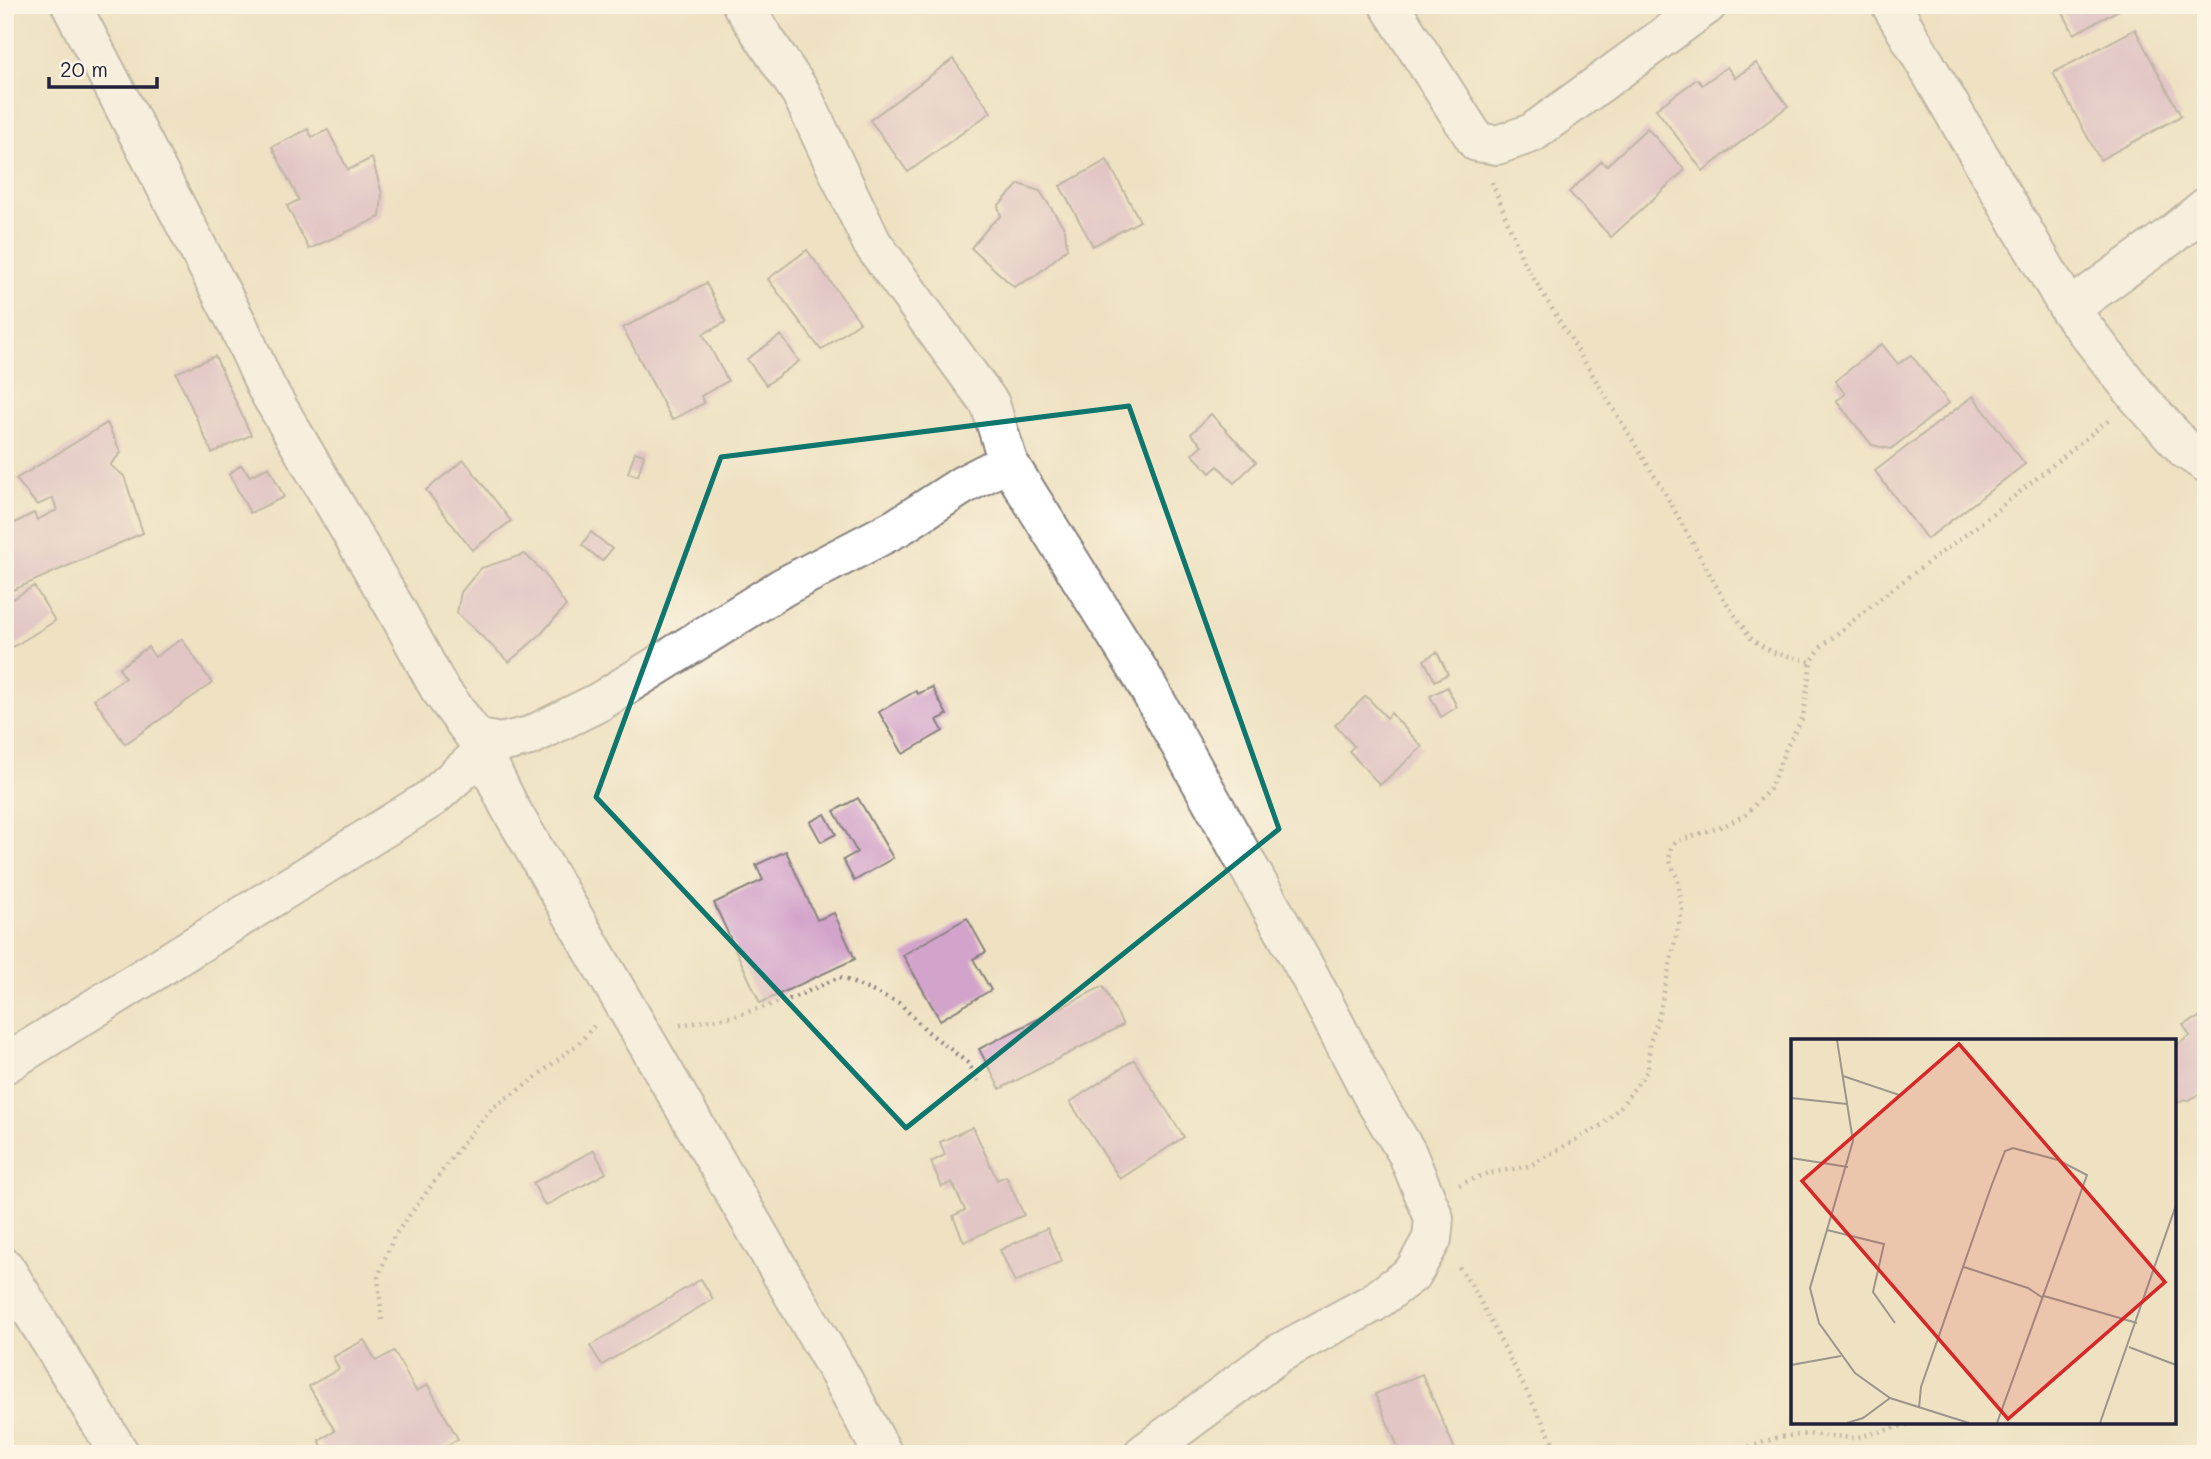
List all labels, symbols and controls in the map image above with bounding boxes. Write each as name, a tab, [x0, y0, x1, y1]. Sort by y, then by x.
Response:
scale bar	[49, 46, 158, 90]
text: 20 m	[60, 55, 108, 82]
inset map	[1791, 1039, 2176, 1424]

